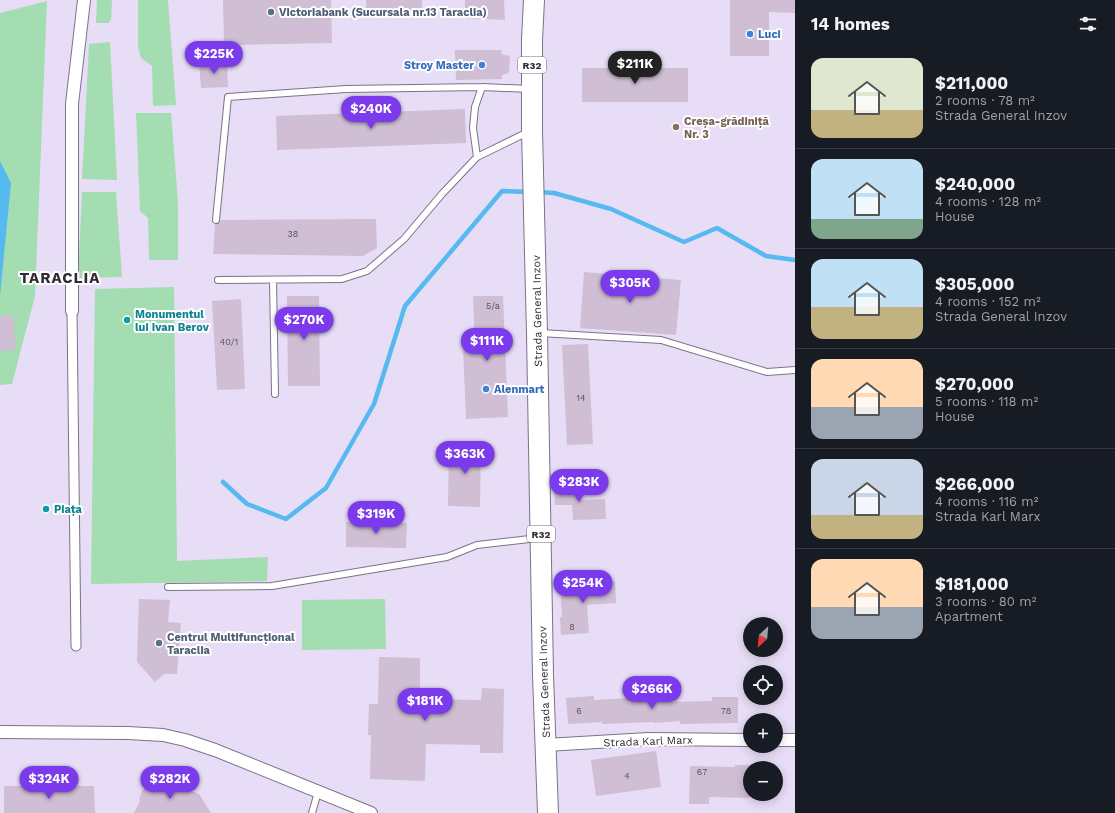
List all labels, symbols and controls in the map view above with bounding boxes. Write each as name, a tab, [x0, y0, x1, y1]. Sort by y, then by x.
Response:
place label: Victoriabank (Sucursala nr.13 Taraclia)	[279, 6, 487, 19]
marker: Victoriabank (Sucursala nr.13 Taraclia)	[266, 7, 276, 17]
icon: filters	[1077, 13, 1099, 35]
text: 14 homes	[811, 14, 890, 34]
place label: Luci	[758, 28, 781, 41]
marker: Luci	[745, 29, 755, 39]
pin: $225K	[186, 41, 242, 75]
text: $225K	[194, 46, 234, 61]
pin: $211K	[607, 51, 663, 85]
text: $211K	[617, 56, 653, 71]
road number: R32	[518, 57, 546, 73]
place label: Stroy Master	[404, 59, 474, 72]
marker: Stroy Master	[477, 60, 487, 70]
text: $211,000	[935, 73, 1008, 93]
icon: home	[843, 74, 891, 122]
text: 2 rooms · 78 m²	[935, 93, 1035, 108]
pin: $240K	[343, 96, 399, 130]
text: $240K	[350, 101, 392, 116]
text: Strada General Inzov	[935, 108, 1067, 123]
place label: Creșa-grădiniță Nr. 3	[684, 115, 770, 141]
marker: Creșa-grădiniță Nr. 3	[671, 122, 681, 132]
text: $240,000	[935, 174, 1015, 194]
icon: home	[843, 175, 891, 223]
text: 4 rooms · 128 m²	[935, 194, 1041, 209]
text: House	[935, 209, 975, 224]
house number: 38	[288, 229, 298, 239]
street label: Strada General Inzov	[530, 255, 545, 367]
district label: TARACLIA	[19, 269, 101, 287]
pin: $305K	[602, 270, 658, 304]
text: $305,000	[935, 274, 1014, 294]
text: $305K	[610, 275, 650, 290]
icon: home	[843, 275, 891, 323]
text: 4 rooms · 152 m²	[935, 294, 1041, 309]
house number: 5/a	[486, 301, 500, 311]
pin: $270K	[276, 307, 332, 341]
place label: Monumentul lui Ivan Berov	[135, 308, 210, 334]
text: Strada General Inzov	[935, 309, 1067, 324]
text: $270K	[284, 312, 324, 327]
marker: Monumentul lui Ivan Berov	[122, 315, 132, 325]
pin: $111K	[459, 328, 515, 362]
text: $111K	[470, 333, 504, 348]
house number: 40/1	[220, 337, 238, 347]
text: $270,000	[935, 374, 1014, 394]
icon: home	[843, 375, 891, 423]
place label: Alenmart	[494, 383, 545, 396]
marker: Alenmart	[481, 384, 491, 394]
house number: 14	[576, 393, 586, 403]
text: 5 rooms · 118 m²	[935, 394, 1038, 409]
text: House	[935, 409, 975, 424]
pin: $363K	[437, 441, 493, 475]
text: $363K	[445, 446, 485, 461]
pin: $283K	[551, 469, 607, 503]
text: $283K	[559, 474, 599, 489]
text: $266,000	[935, 474, 1015, 494]
icon: home	[843, 475, 891, 523]
text: 4 rooms · 116 m²	[935, 494, 1038, 509]
pin: $319K	[348, 501, 404, 535]
place label: Piața	[54, 503, 83, 516]
marker: Piața	[41, 504, 51, 514]
text: $319K	[357, 506, 395, 521]
text: Strada Karl Marx	[935, 509, 1040, 524]
road number: R32	[527, 526, 555, 542]
pin: $254K	[555, 570, 611, 604]
text: $181,000	[935, 574, 1009, 594]
text: $254K	[562, 575, 604, 590]
icon: home	[843, 575, 891, 623]
text: 3 rooms · 80 m²	[935, 594, 1036, 609]
text: Apartment	[935, 609, 1003, 624]
north arrow	[743, 617, 783, 657]
map controls	[743, 617, 783, 801]
house number: 8	[569, 622, 575, 632]
street label: Strada General Inzov	[536, 626, 553, 738]
place label: Centrul Multifuncțional Taraclia	[167, 631, 295, 657]
marker: Centrul Multifuncțional Taraclia	[154, 638, 164, 648]
button: locate	[743, 665, 783, 705]
pin: $266K	[624, 676, 680, 710]
text: $266K	[631, 681, 673, 696]
pin: $181K	[397, 688, 453, 722]
text: $181K	[407, 693, 443, 708]
house number: 6	[576, 706, 582, 716]
house number: 78	[721, 706, 731, 716]
button: +	[743, 713, 783, 753]
street label: Strada Karl Marx	[603, 733, 693, 750]
button: −	[743, 761, 783, 801]
pin: $324K	[21, 766, 77, 800]
pin: $282K	[142, 766, 198, 800]
house number: 67	[697, 767, 707, 777]
text: $324K	[28, 771, 70, 786]
text: $282K	[150, 771, 191, 786]
house number: 4	[624, 771, 630, 781]

